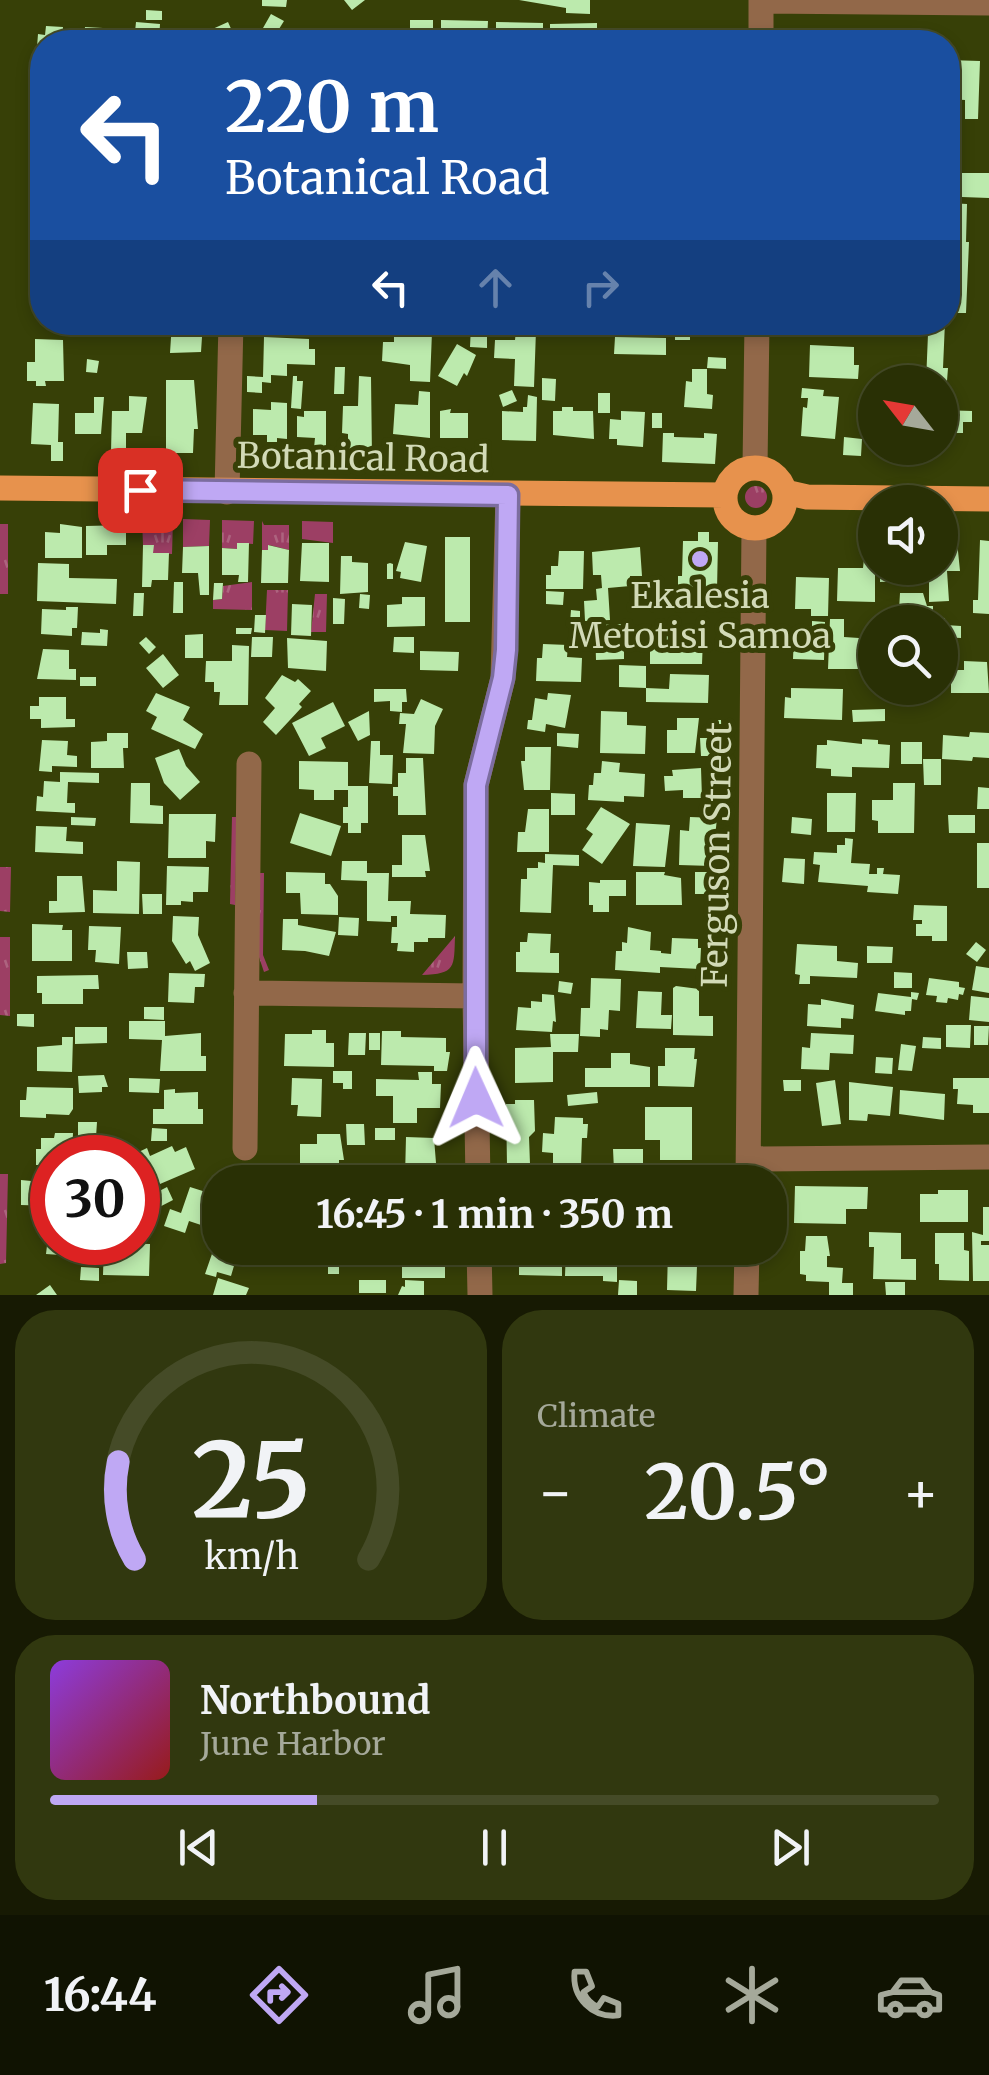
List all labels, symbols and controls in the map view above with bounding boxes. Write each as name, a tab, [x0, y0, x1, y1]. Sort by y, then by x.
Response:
text: 220 m	[225, 63, 439, 151]
icon: left	[60, 70, 190, 200]
text: Botanical Road	[225, 150, 550, 206]
icon: left	[363, 260, 418, 315]
icon: ahead	[468, 260, 523, 315]
icon: right	[573, 260, 628, 315]
north arrow	[858, 365, 958, 465]
map controls	[858, 365, 958, 705]
street label: Botanical Road	[236, 434, 490, 482]
pin	[98, 448, 183, 533]
icon: arrive	[113, 463, 168, 518]
button: sound	[858, 485, 958, 585]
marker: Ekalesia Metotisi Samoa	[689, 548, 711, 570]
place label: Ekalesia Metotisi Samoa	[569, 574, 831, 658]
button: search	[858, 605, 958, 705]
street label: Ferguson Street	[693, 721, 741, 988]
position arrow	[424, 1046, 528, 1150]
speed limit sign: 30	[30, 1135, 160, 1265]
text: 16:45 · 1 min · 350 m	[316, 1191, 673, 1238]
text: Climate	[537, 1396, 655, 1436]
text: 25	[191, 1415, 311, 1545]
text: 20.5°	[644, 1445, 832, 1539]
text: −	[537, 1458, 574, 1527]
text: +	[902, 1458, 939, 1527]
text: km/h	[204, 1534, 298, 1579]
text: Northbound	[200, 1677, 430, 1724]
text: June Harbor	[200, 1724, 386, 1764]
icon: previous	[171, 1820, 226, 1875]
icon: pause	[467, 1820, 522, 1875]
icon: next	[763, 1820, 818, 1875]
icon: directions	[244, 1960, 314, 2030]
icon: music	[402, 1960, 472, 2030]
icon: phone	[560, 1960, 630, 2030]
icon: climate	[717, 1960, 787, 2030]
icon: car	[875, 1960, 945, 2030]
text: 16:44	[44, 1967, 157, 2023]

